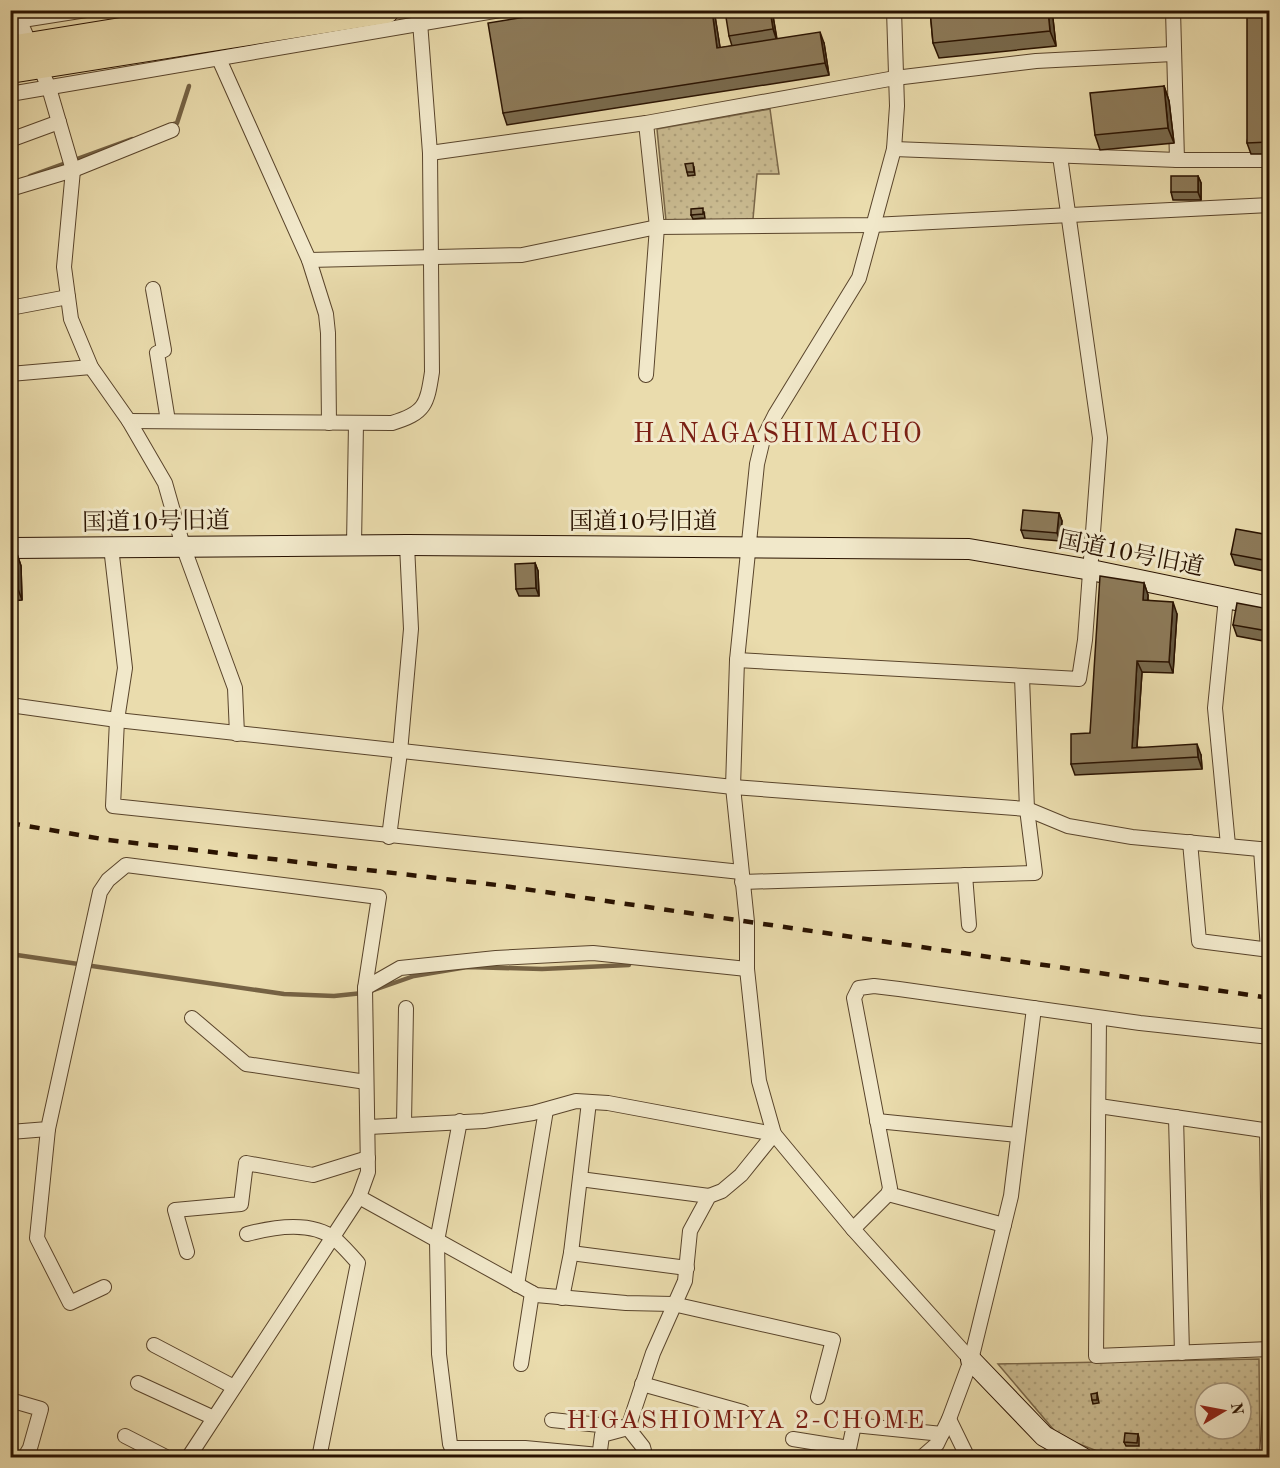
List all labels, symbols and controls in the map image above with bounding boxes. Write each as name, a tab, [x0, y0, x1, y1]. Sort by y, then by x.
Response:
district label: HANAGASHIMACHO	[633, 421, 923, 448]
street label: 国道10号旧道	[82, 507, 230, 536]
street label: 国道10号旧道	[569, 508, 717, 535]
street label: 国道10号旧道	[1056, 526, 1206, 581]
north arrow	[1193, 1381, 1253, 1441]
text: N	[1227, 1401, 1245, 1417]
district label: HIGASHIOMIYA 2-CHOME	[566, 1408, 926, 1434]

